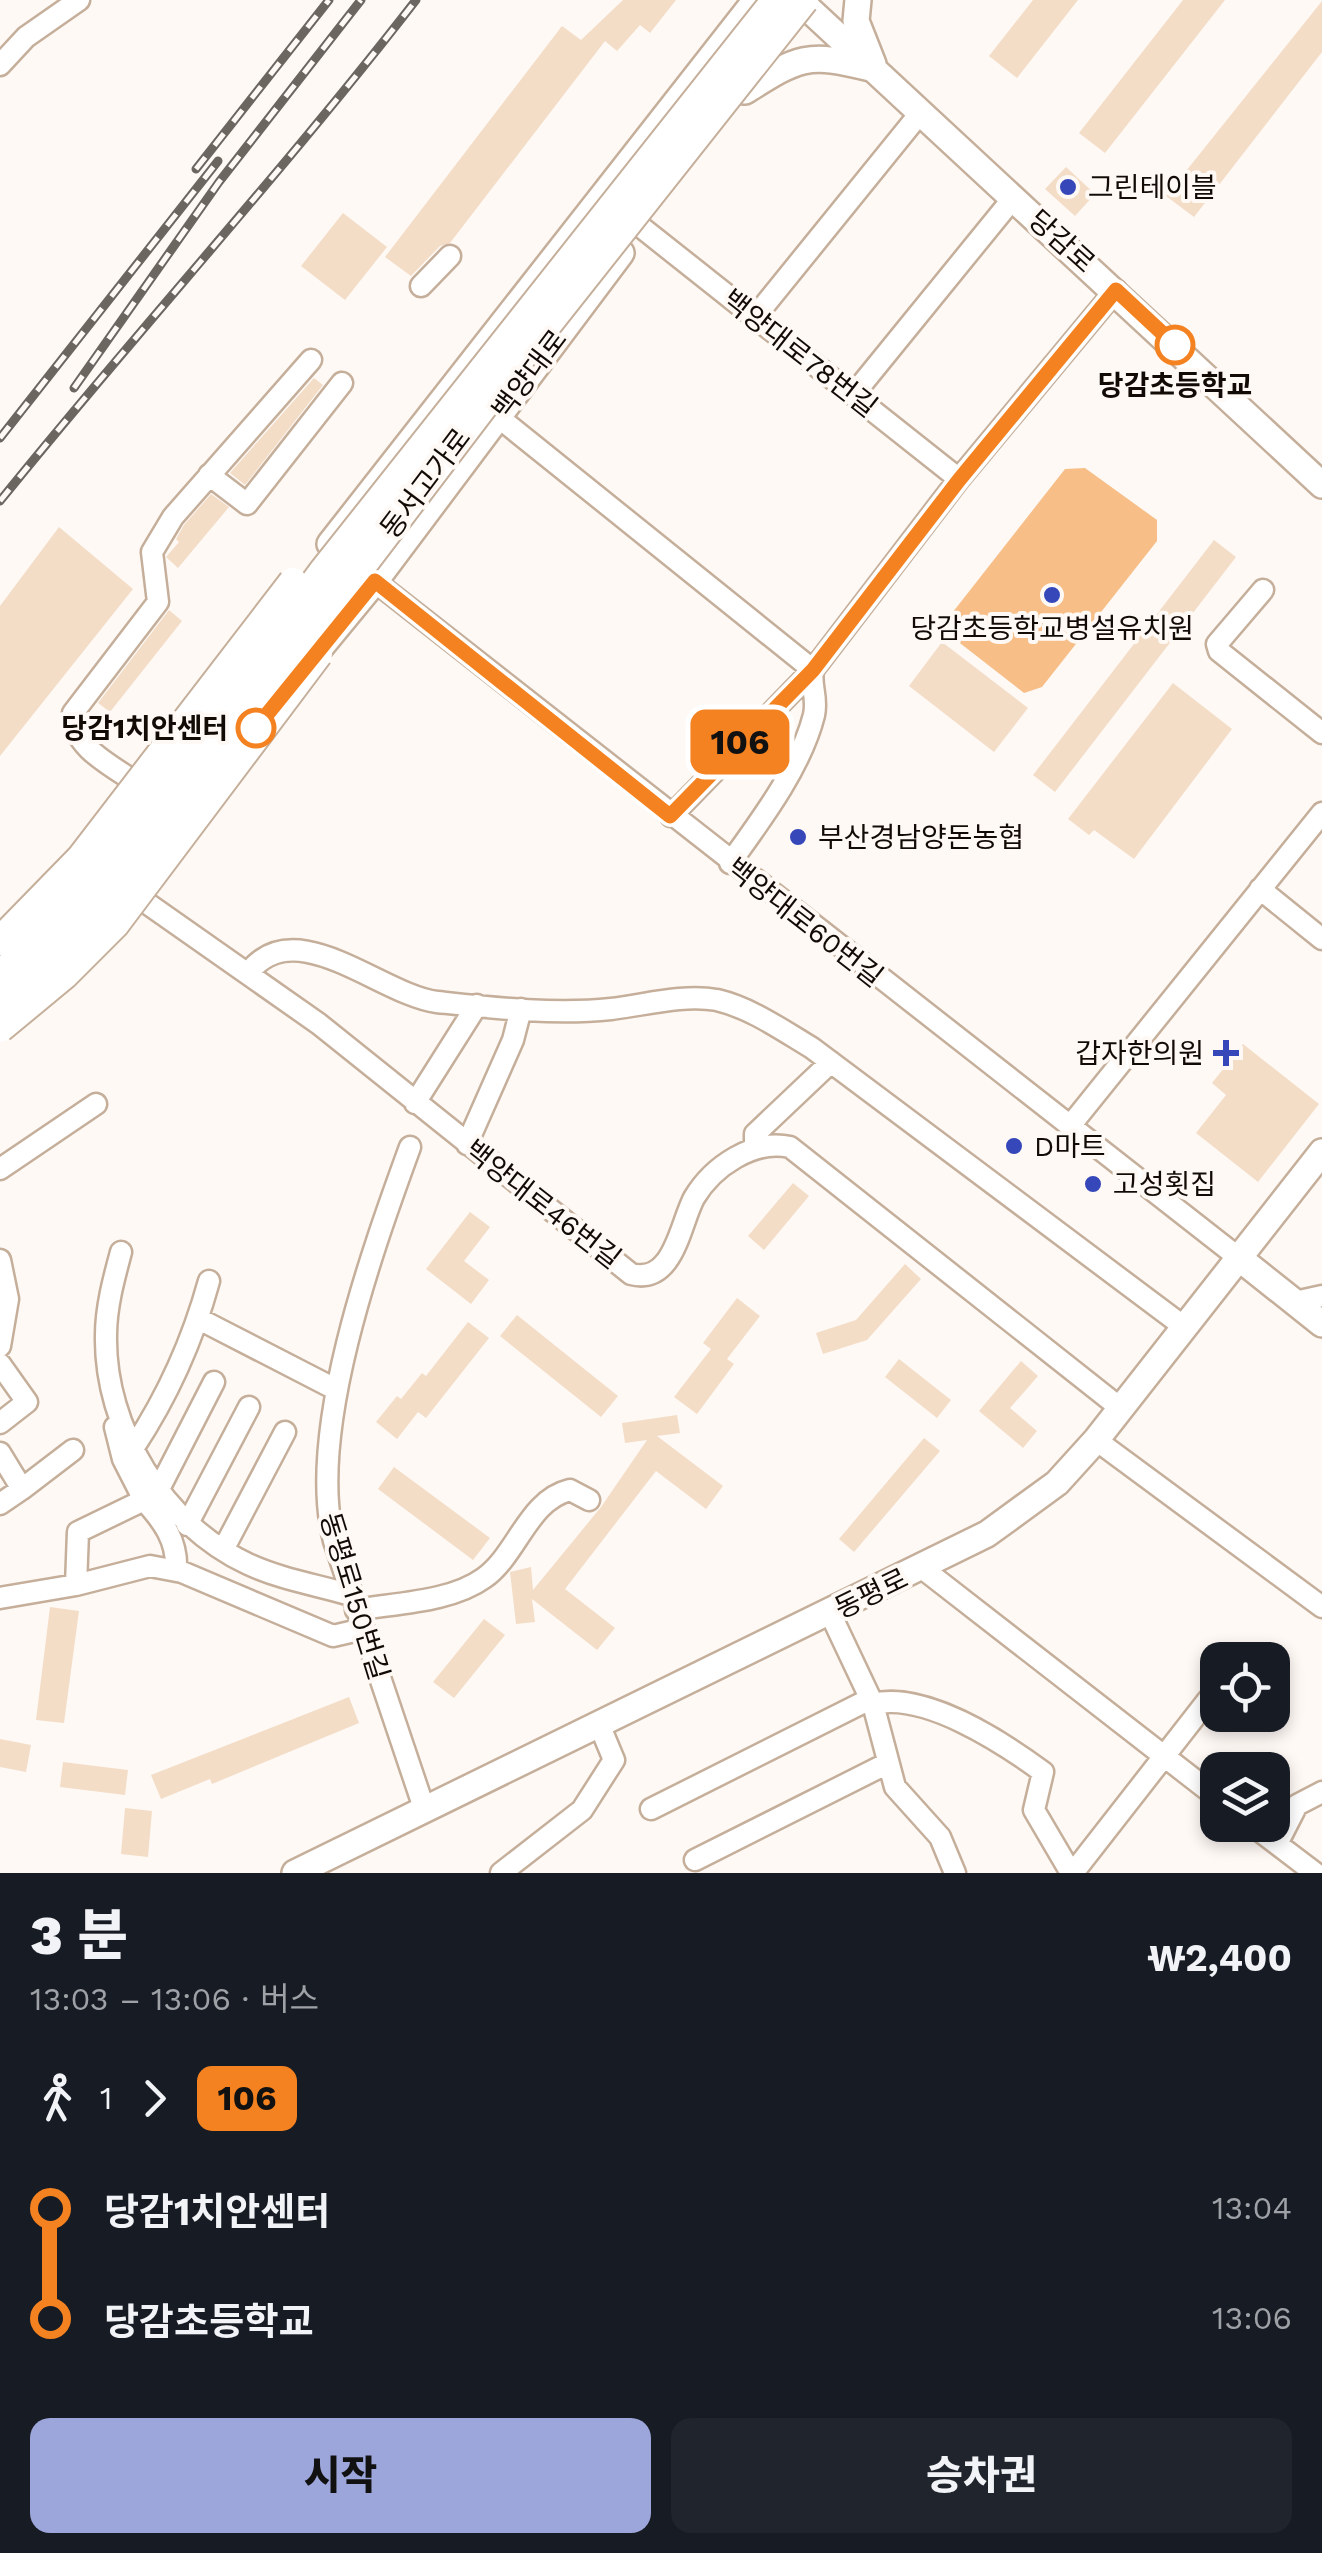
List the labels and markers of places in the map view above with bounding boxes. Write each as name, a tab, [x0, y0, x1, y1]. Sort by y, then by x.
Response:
place label: 그린테이블	[1088, 171, 1217, 204]
marker: 그린테이블	[1057, 176, 1079, 198]
marker: 당감초등학교	[1156, 326, 1194, 364]
place label: 당감초등학교	[1098, 369, 1252, 402]
marker: 당감초등학교병설유치원	[1041, 584, 1063, 606]
place label: 당감초등학교병설유치원	[910, 612, 1194, 645]
marker: 당감1치안센터	[237, 709, 275, 747]
place label: 당감1치안센터	[61, 712, 228, 745]
place label: 부산경남양돈농협	[818, 821, 1024, 854]
marker: 부산경남양돈농협	[787, 826, 809, 848]
place label: 갑자한의원	[1075, 1037, 1204, 1070]
marker: 갑자한의원	[1213, 1040, 1239, 1066]
place label: D마트	[1034, 1130, 1106, 1163]
marker: D마트	[1003, 1135, 1025, 1157]
place label: 고성횟집	[1113, 1168, 1216, 1201]
marker: 고성횟집	[1082, 1173, 1104, 1195]

